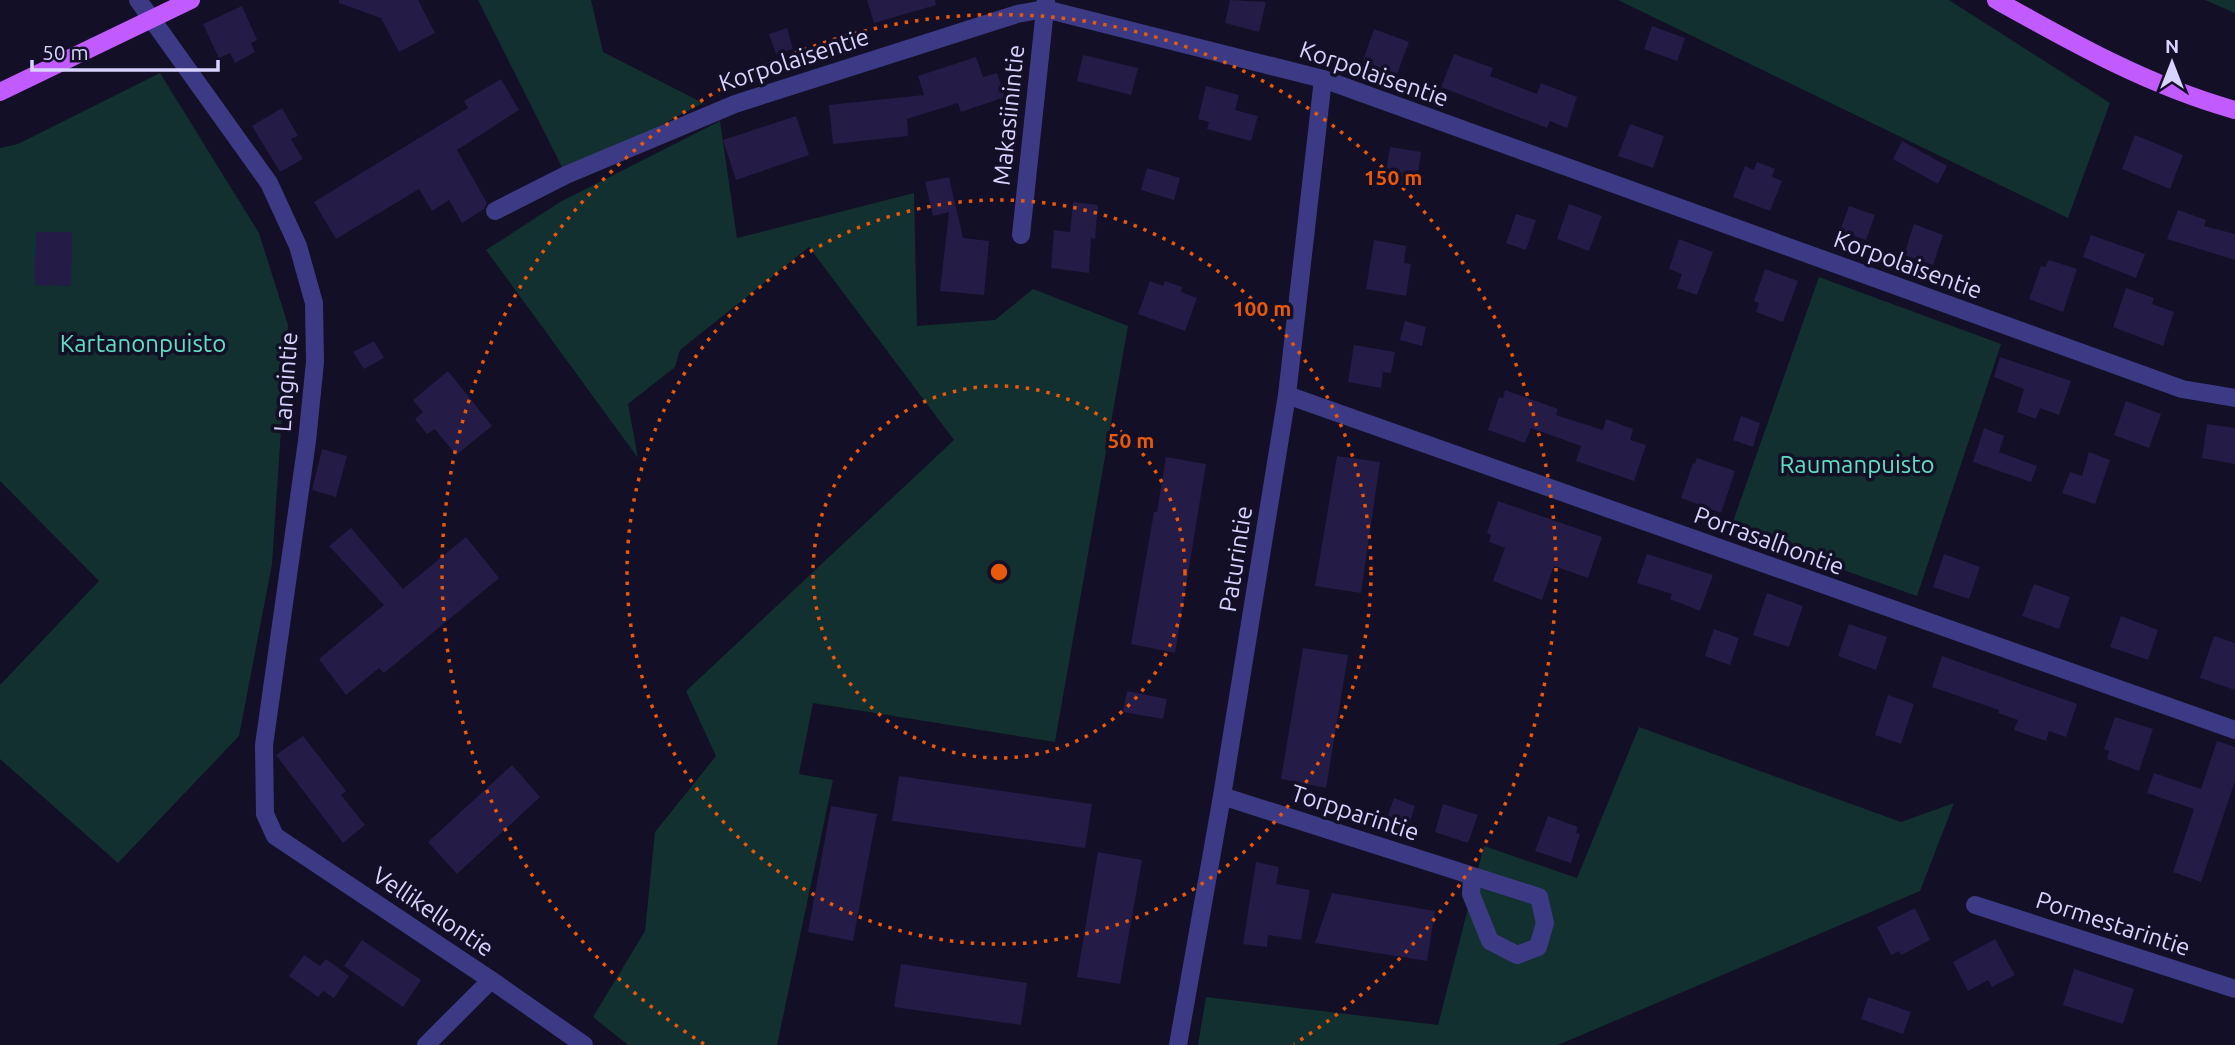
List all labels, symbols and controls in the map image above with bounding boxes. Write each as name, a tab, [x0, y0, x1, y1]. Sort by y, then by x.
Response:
street label: Korpolaisentie	[716, 23, 872, 96]
scale bar	[32, 28, 217, 72]
north arrow	[2137, 28, 2207, 98]
street label: Korpolaisentie	[1296, 35, 1452, 112]
text: N	[2165, 35, 2179, 57]
text: 50 m	[42, 40, 89, 64]
street label: Makasiinintie	[988, 43, 1029, 187]
text: 150 m	[1364, 165, 1422, 189]
street label: Korpolaisentie	[1830, 225, 1986, 304]
text: 100 m	[1233, 296, 1291, 320]
park label: Kartanonpuisto	[60, 330, 226, 357]
street label: Langintie	[269, 331, 302, 433]
text: 50 m	[1108, 428, 1154, 452]
park label: Raumanpuisto	[1779, 451, 1935, 478]
street label: Porrasalhontie	[1690, 501, 1848, 580]
street label: Paturintie	[1214, 504, 1257, 614]
centre of rings	[987, 560, 1011, 584]
street label: Torpparintie	[1288, 779, 1423, 846]
street label: Vellikellontie	[368, 861, 499, 962]
street label: Pormestarintie	[2033, 886, 2194, 961]

